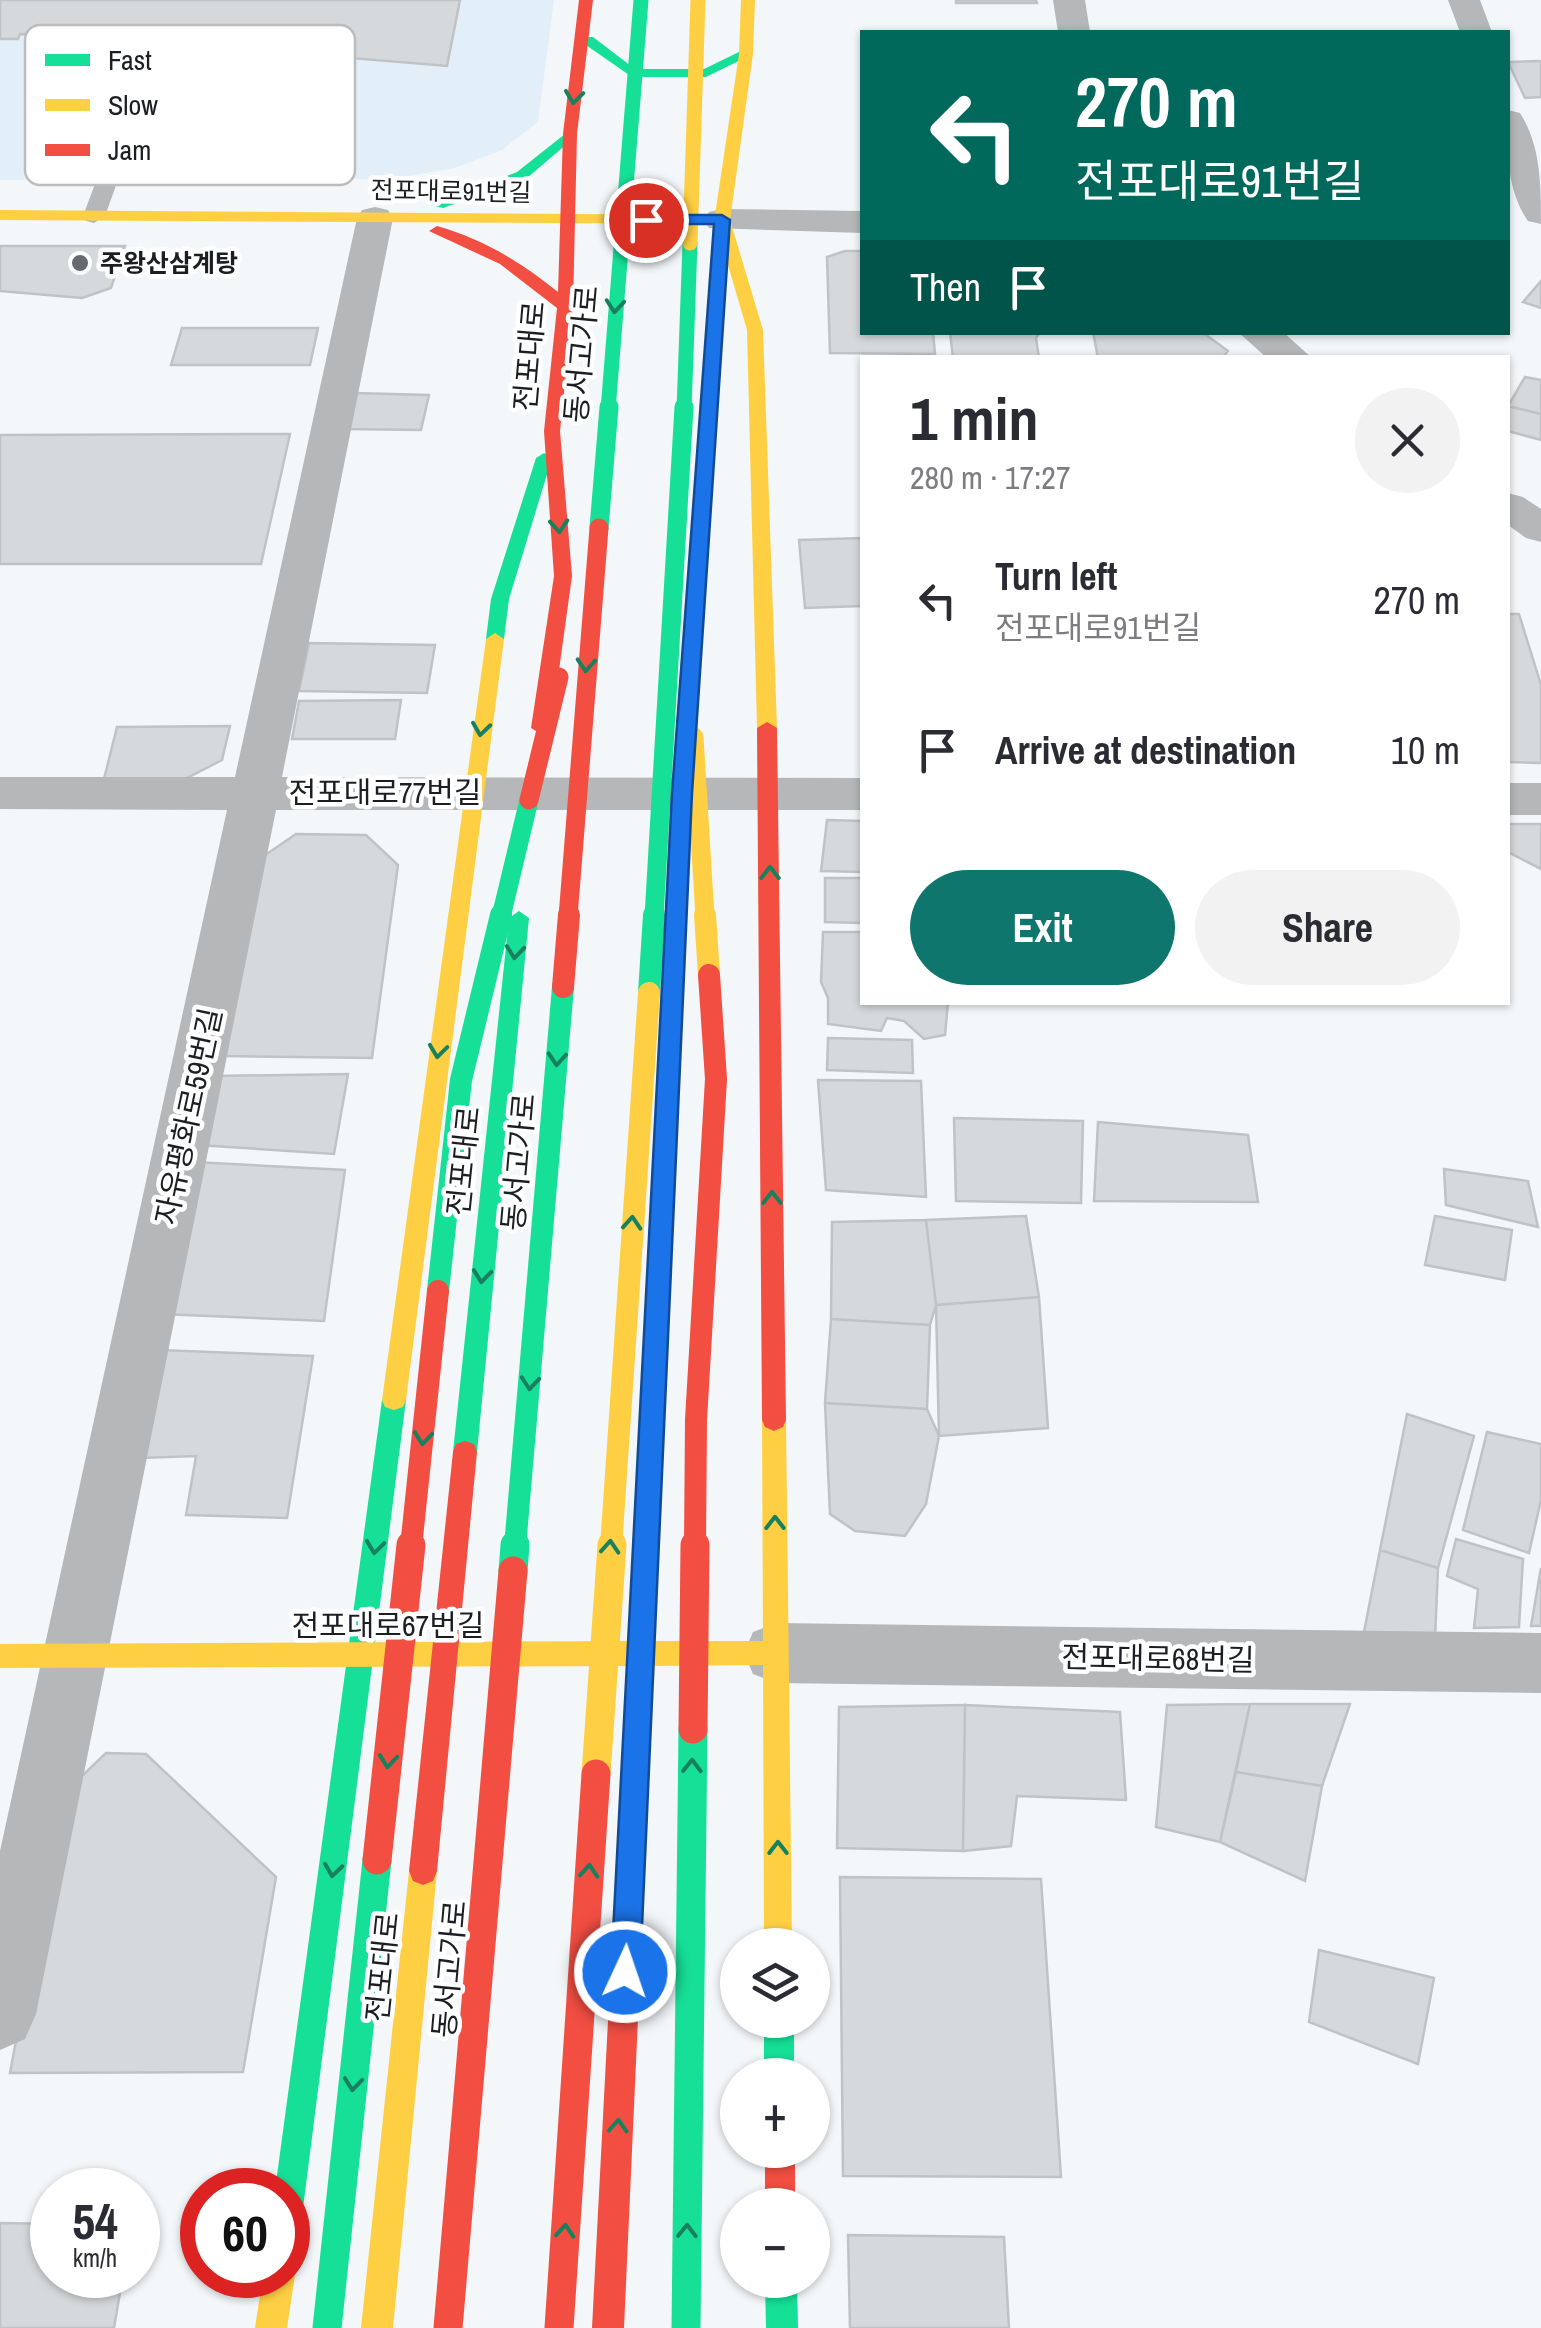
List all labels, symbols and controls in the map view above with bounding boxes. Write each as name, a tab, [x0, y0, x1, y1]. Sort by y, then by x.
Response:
legend	[25, 25, 355, 185]
text: Fast	[108, 41, 152, 79]
text: 270 m	[1075, 55, 1238, 149]
icon: left	[910, 70, 1040, 200]
text: Slow	[108, 86, 158, 124]
one-way arrow	[565, 88, 586, 105]
text: Jam	[108, 131, 151, 169]
text: 전포대로91번길	[1075, 150, 1364, 211]
street label: 전포대로91번길	[370, 173, 532, 209]
pin	[604, 178, 689, 263]
icon: arrive	[619, 193, 674, 248]
place label: 주왕산삼계탕	[100, 246, 238, 280]
marker: 주왕산삼계탕	[69, 252, 91, 274]
icon: arrive	[1001, 260, 1056, 315]
text: Then	[910, 262, 981, 313]
street label: 동서고가로	[555, 284, 607, 424]
street label: 전포대로	[504, 299, 554, 413]
one-way arrow	[604, 299, 626, 315]
text: 1 min	[910, 378, 1039, 459]
button: close	[1355, 388, 1460, 493]
text: 280 m · 17:27	[910, 456, 1070, 499]
one-way arrow	[548, 518, 570, 534]
text: Turn left	[995, 551, 1117, 602]
icon: left	[910, 573, 965, 628]
text: 270 m	[1373, 575, 1460, 626]
text: 전포대로91번길	[995, 606, 1201, 649]
one-way arrow	[576, 658, 597, 674]
one-way arrow	[471, 721, 492, 738]
icon: arrive	[910, 723, 965, 778]
text: Arrive at destination	[995, 725, 1296, 776]
text: 10 m	[1391, 725, 1460, 776]
street label: 전포대로77번길	[289, 772, 481, 812]
one-way arrow	[759, 864, 781, 880]
button: Exit	[910, 870, 1175, 985]
button: Share	[1195, 870, 1460, 985]
one-way arrow	[505, 945, 526, 961]
street label: 자유평화로59번길	[146, 1004, 230, 1228]
one-way arrow	[429, 1043, 450, 1060]
one-way arrow	[547, 1052, 568, 1068]
street label: 동서고가로	[492, 1092, 544, 1232]
street label: 전포대로	[437, 1104, 489, 1218]
one-way arrow	[762, 1189, 783, 1205]
one-way arrow	[621, 1214, 642, 1230]
one-way arrow	[471, 1268, 493, 1284]
one-way arrow	[519, 1375, 541, 1391]
one-way arrow	[413, 1430, 434, 1446]
one-way arrow	[764, 1514, 786, 1530]
one-way arrow	[599, 1539, 621, 1555]
one-way arrow	[365, 1540, 386, 1556]
street label: 전포대로67번길	[292, 1605, 484, 1645]
street label: 전포대로68번길	[1061, 1636, 1255, 1680]
one-way arrow	[378, 1753, 399, 1769]
one-way arrow	[681, 1757, 703, 1772]
one-way arrow	[767, 1839, 788, 1855]
one-way arrow	[323, 1861, 344, 1878]
one-way arrow	[578, 1863, 599, 1879]
street label: 동서고가로	[423, 1899, 475, 2039]
street label: 전포대로	[356, 1910, 408, 2024]
position arrow	[573, 1920, 677, 2024]
map controls	[720, 1928, 830, 2298]
button: layers	[720, 1928, 830, 2038]
button: +	[720, 2058, 830, 2168]
one-way arrow	[343, 2077, 364, 2093]
one-way arrow	[607, 2117, 628, 2133]
speed limit sign: 60	[180, 2168, 310, 2298]
text: 54	[72, 2187, 118, 2255]
button: −	[720, 2188, 830, 2298]
one-way arrow	[554, 2222, 575, 2238]
one-way arrow	[677, 2222, 698, 2238]
text: km/h	[73, 2241, 117, 2275]

